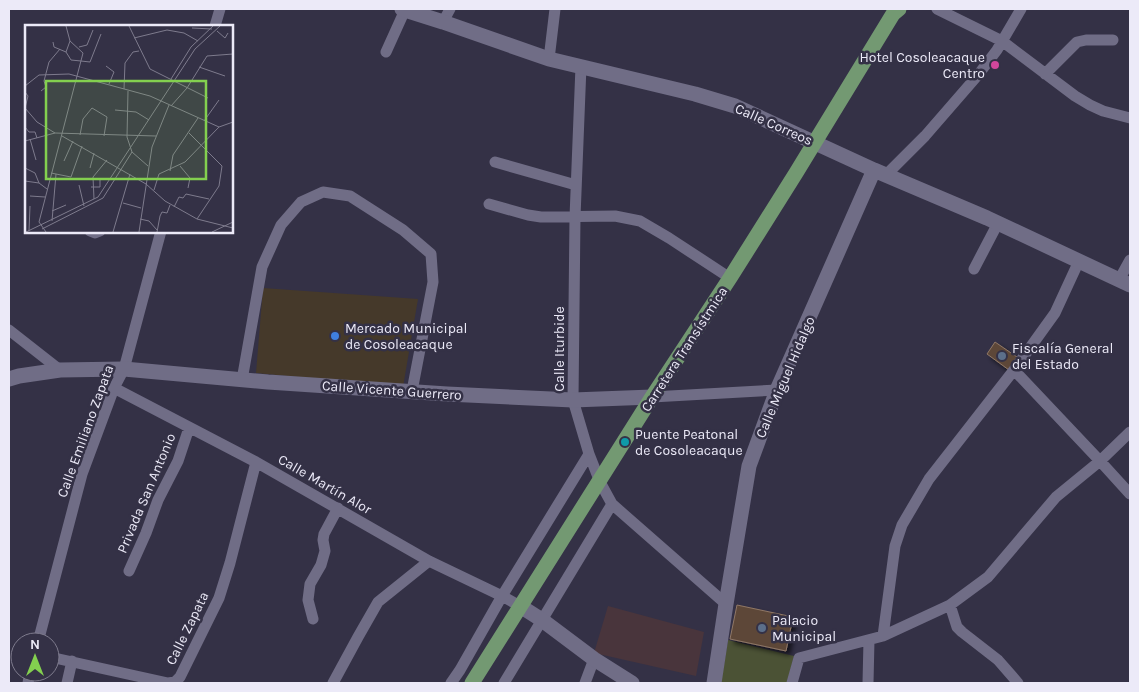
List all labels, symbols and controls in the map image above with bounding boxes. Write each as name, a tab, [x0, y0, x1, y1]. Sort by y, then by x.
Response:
inset map	[25, 25, 232, 232]
place label: Hotel Cosoleacaque Centro	[859, 49, 985, 82]
marker: Hotel Cosoleacaque Centro	[989, 59, 1001, 71]
street label: Calle Correos	[732, 100, 815, 149]
street label: Carretera Transístmica	[638, 284, 731, 415]
street label: Calle Iturbide	[551, 306, 568, 392]
street label: Calle Miguel Hidalgo	[752, 314, 819, 441]
place label: Mercado Municipal de Cosoleacaque	[345, 320, 467, 353]
marker: Mercado Municipal de Cosoleacaque	[329, 330, 341, 342]
place label: Fiscalía General del Estado	[1012, 340, 1113, 373]
marker: Fiscalía General del Estado	[996, 350, 1008, 362]
street label: Calle Emiliano Zapata	[54, 363, 117, 500]
street label: Calle Vicente Guerrero	[322, 377, 462, 404]
place label: Puente Peatonal de Cosoleacaque	[635, 426, 743, 459]
street label: Privada San Antonio	[113, 431, 179, 556]
marker: Puente Peatonal de Cosoleacaque	[619, 436, 631, 448]
street label: Calle Martín Alor	[275, 451, 375, 519]
street label: Calle Zapata	[162, 589, 213, 668]
place label: Palacio Municipal	[772, 612, 836, 645]
marker: Palacio Municipal	[756, 622, 768, 634]
north arrow	[10, 632, 60, 682]
text: N	[30, 636, 40, 653]

